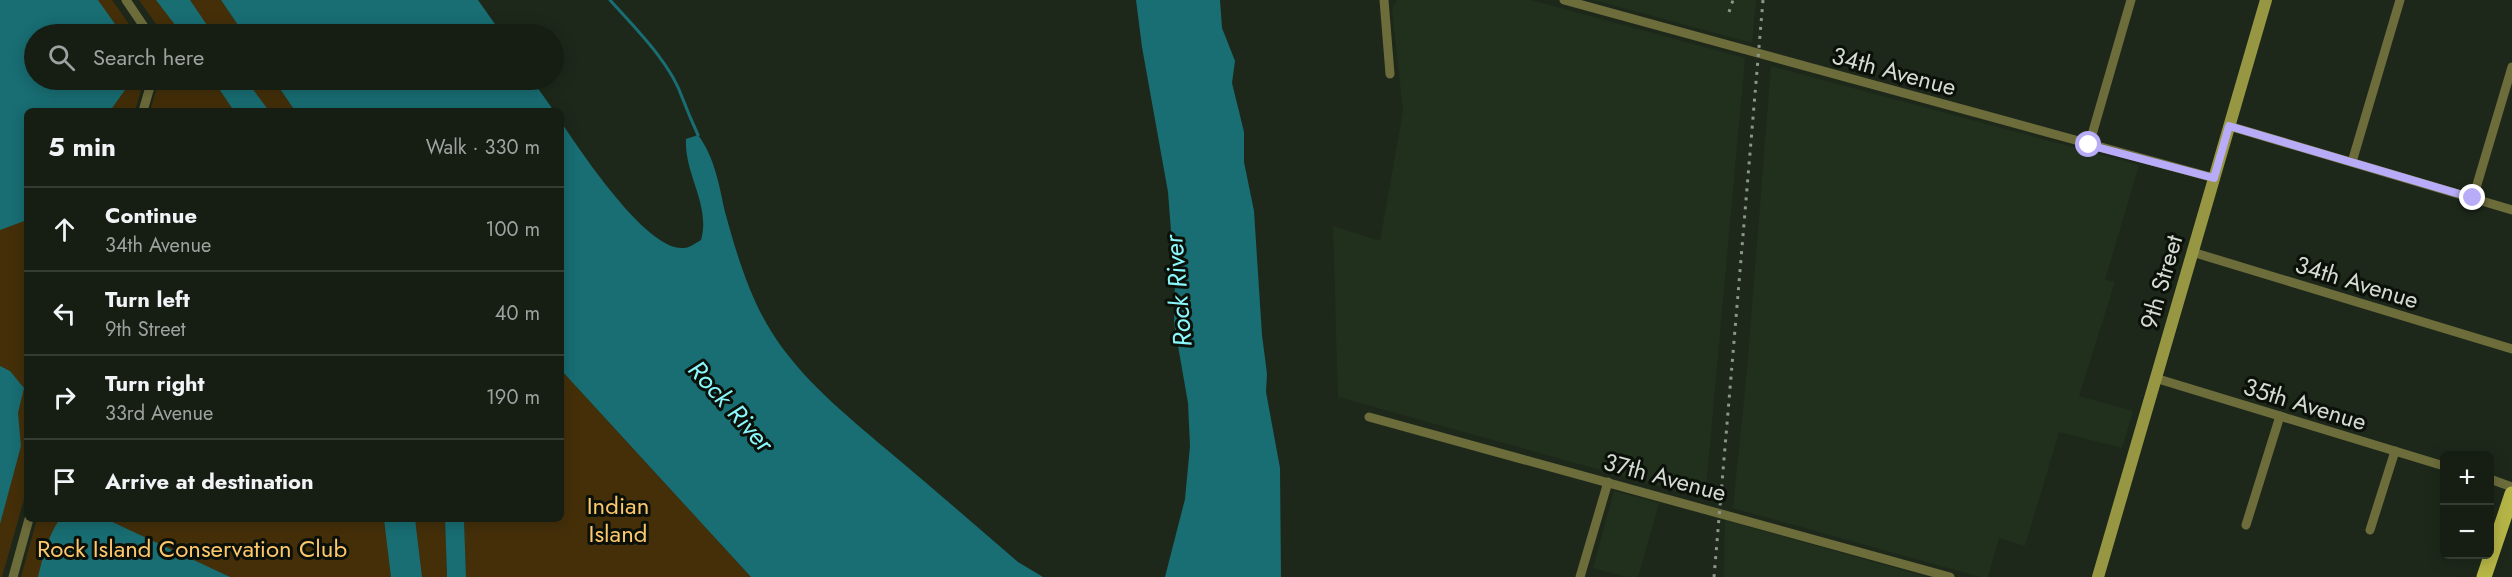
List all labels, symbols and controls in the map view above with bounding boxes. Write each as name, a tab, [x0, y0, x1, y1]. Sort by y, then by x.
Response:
search box	[24, 24, 564, 90]
street label: 34th Avenue	[1828, 38, 1960, 104]
icon: search	[45, 41, 78, 74]
text: Search here	[93, 41, 204, 73]
text: 5 min	[48, 128, 116, 166]
route start	[2075, 131, 2101, 157]
text: Walk · 330 m	[426, 133, 540, 162]
route end	[2459, 184, 2485, 210]
text: Continue	[105, 199, 197, 231]
icon: ahead	[48, 213, 81, 246]
text: 100 m	[485, 215, 540, 244]
street label: 9th Street	[2131, 230, 2191, 333]
text: 34th Avenue	[105, 231, 211, 260]
water label: Rock River	[1154, 232, 1202, 348]
street label: 34th Avenue	[2291, 247, 2423, 317]
text: Turn left	[105, 283, 190, 315]
icon: left	[48, 297, 81, 330]
text: 40 m	[495, 299, 540, 328]
text: 9th Street	[105, 315, 186, 344]
water label: Rock River	[679, 352, 783, 461]
text: Turn right	[105, 367, 205, 399]
street label: 35th Avenue	[2239, 369, 2371, 439]
icon: right	[48, 381, 81, 414]
text: 190 m	[486, 383, 540, 412]
text: 33rd Avenue	[105, 399, 213, 428]
street label: 37th Avenue	[1600, 444, 1730, 510]
map controls	[2440, 451, 2494, 559]
button: +	[2440, 451, 2494, 505]
icon: arrive	[48, 465, 81, 498]
text: Arrive at destination	[105, 465, 314, 497]
park label: Indian Island	[587, 488, 649, 551]
button: −	[2440, 505, 2494, 559]
park label: Rock Island Conservation Club	[37, 531, 347, 566]

